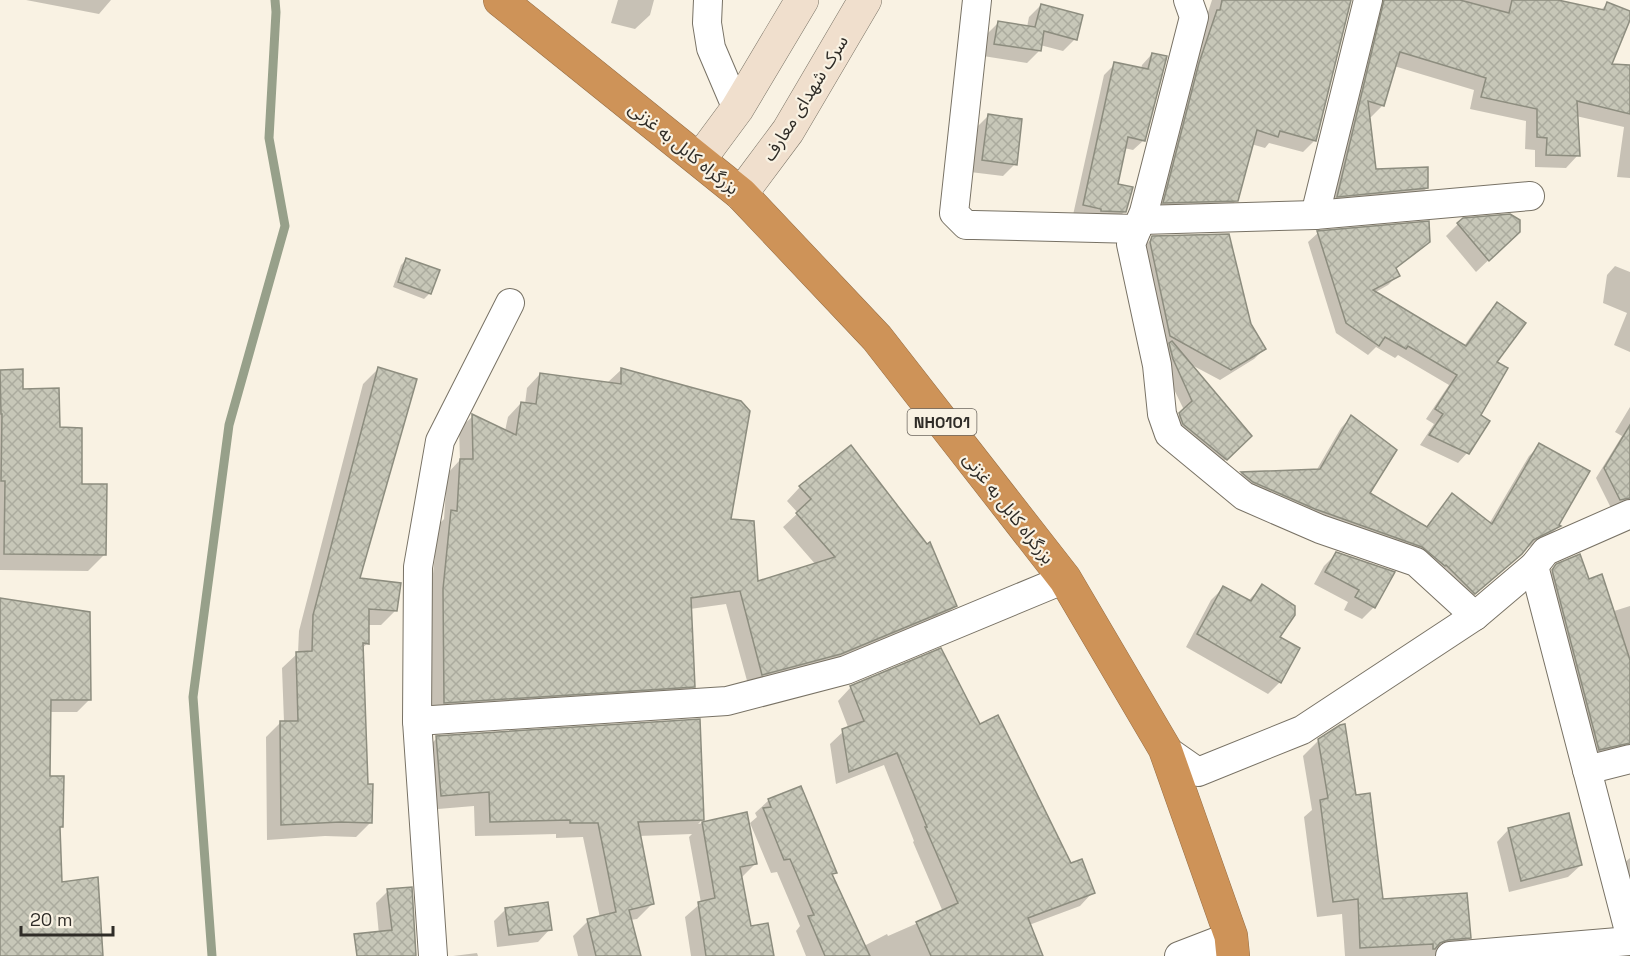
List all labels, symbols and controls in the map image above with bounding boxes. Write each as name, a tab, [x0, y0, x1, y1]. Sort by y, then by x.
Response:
street label: سرک شهدای معارف	[757, 31, 853, 165]
street label: بزرگراه کابل به غزنی	[624, 96, 744, 200]
road number: NH0101	[908, 409, 976, 435]
street label: بزرگراه کابل به غزنی	[958, 448, 1060, 568]
scale bar	[21, 899, 112, 937]
text: 20 m	[30, 908, 73, 931]

